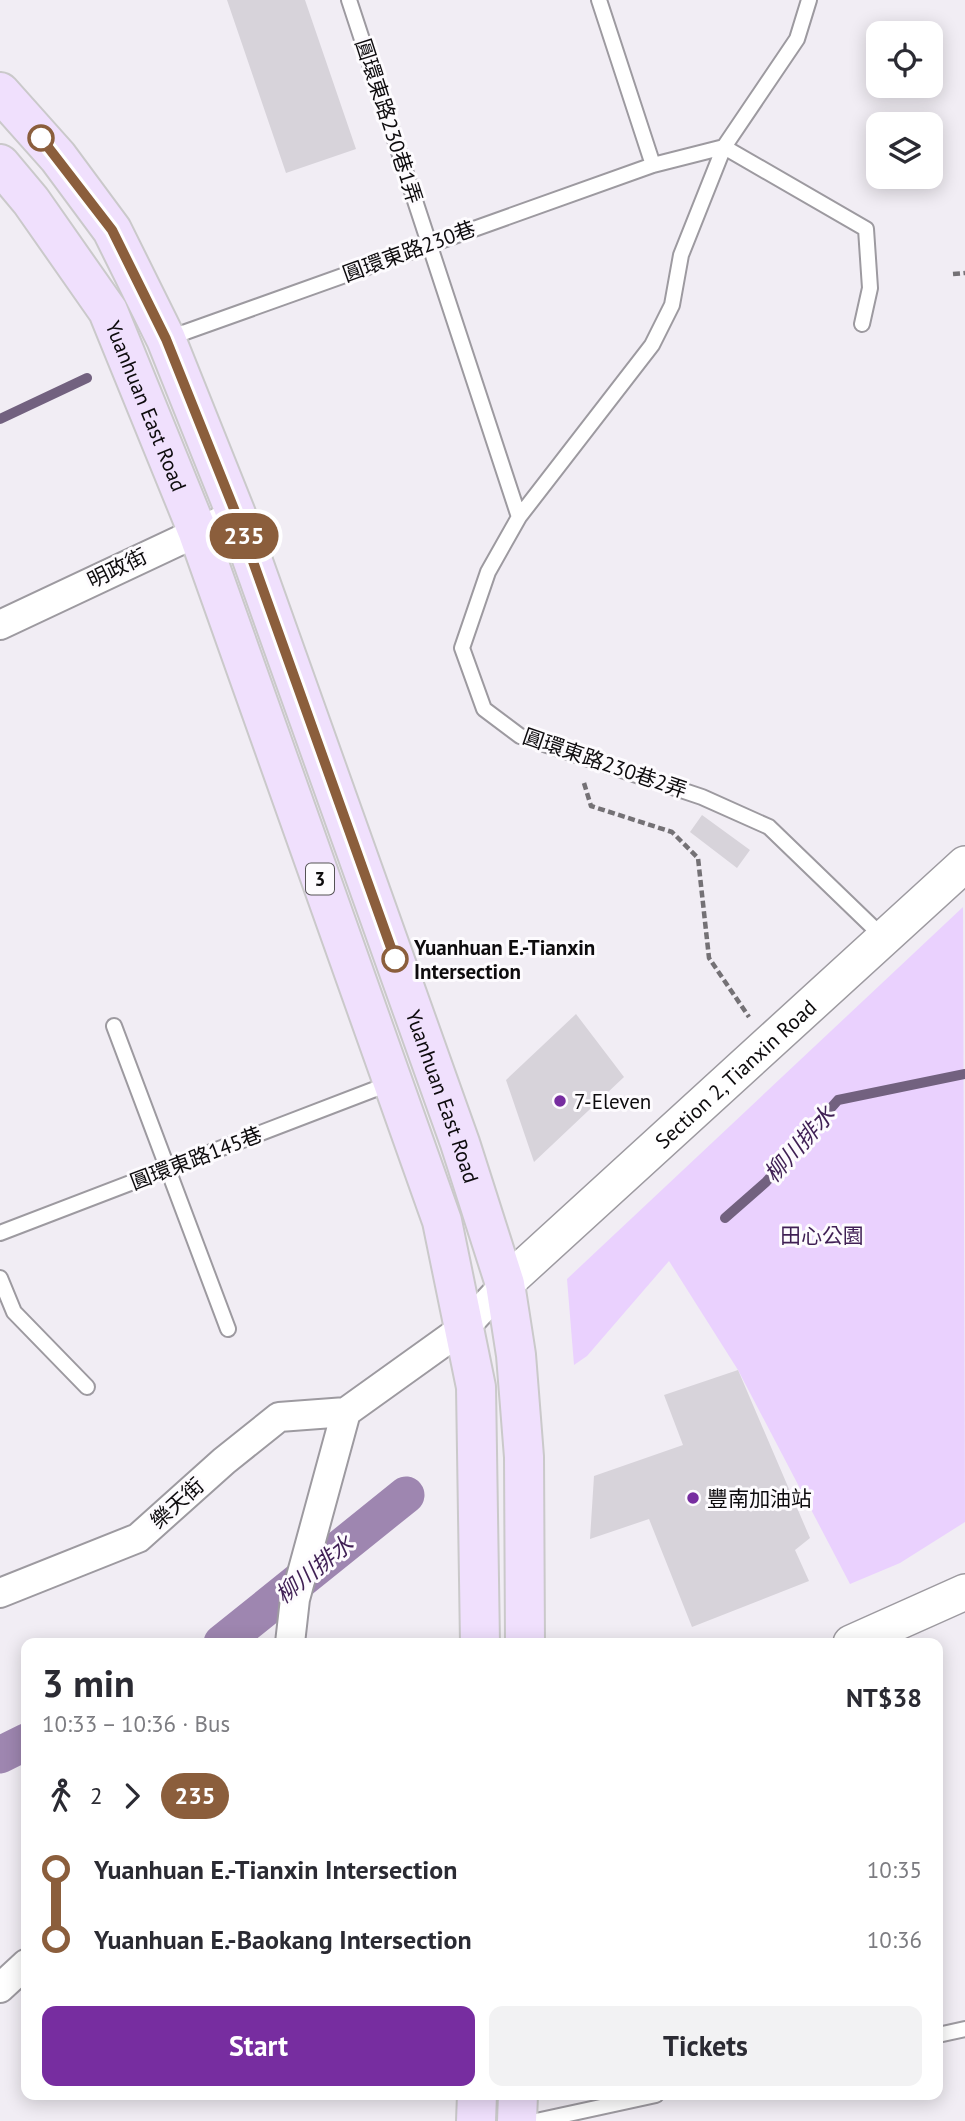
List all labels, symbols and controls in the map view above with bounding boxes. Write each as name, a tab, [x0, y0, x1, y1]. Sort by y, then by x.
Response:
map controls	[866, 21, 943, 189]
button: locate	[866, 21, 943, 98]
street label: 圓環東路230巷1弄	[350, 35, 428, 207]
button: layers	[866, 112, 943, 189]
unlabelled marker	[28, 125, 54, 151]
street label: 圓環東路230巷	[339, 214, 479, 288]
street label: Yuanhuan East Road	[100, 317, 193, 495]
line badge: 235	[204, 513, 284, 559]
text: 235	[224, 520, 264, 551]
street label: 明政街	[83, 542, 151, 594]
street label: 圓環東路230巷2弄	[519, 722, 691, 804]
road number: 3	[306, 864, 334, 894]
place label: Yuanhuan E.-Tianxin Intersection	[413, 934, 595, 985]
marker: Yuanhuan E.-Tianxin Intersection	[382, 946, 408, 972]
street label: Section 2, Tianxin Road	[649, 993, 822, 1154]
street label: Yuanhuan East Road	[400, 1006, 485, 1186]
place label: 7-Eleven	[574, 1088, 651, 1115]
marker: 7-Eleven	[552, 1093, 568, 1109]
water label: 柳川排水	[757, 1099, 841, 1188]
street label: 圓環東路145巷	[126, 1120, 266, 1196]
park label: 田心公園	[780, 1222, 864, 1249]
street label: 樂天街	[145, 1472, 209, 1534]
place label: 豐南加油站	[707, 1485, 812, 1512]
marker: 豐南加油站	[685, 1490, 701, 1506]
water label: 柳川排水	[269, 1528, 360, 1609]
text: 3 min	[42, 1658, 135, 1707]
text: NT$38	[846, 1681, 922, 1714]
text: 10:33 – 10:36 · Bus	[42, 1709, 230, 1738]
icon: walk	[42, 1777, 80, 1815]
icon: forward	[113, 1777, 151, 1815]
text: 235	[175, 1780, 215, 1811]
text: 2	[90, 1781, 103, 1810]
text: Yuanhuan E.-Tianxin Intersection	[94, 1853, 457, 1886]
text: 10:35	[867, 1855, 922, 1884]
text: Yuanhuan E.-Baokang Intersection	[94, 1923, 472, 1956]
text: 10:36	[867, 1925, 922, 1954]
button: Start	[42, 2006, 475, 2086]
button: Tickets	[489, 2006, 922, 2086]

